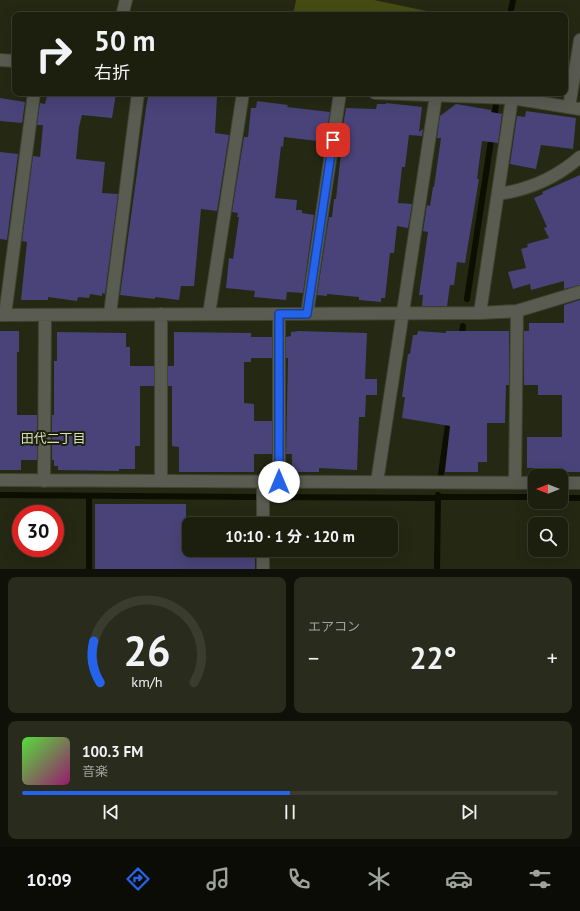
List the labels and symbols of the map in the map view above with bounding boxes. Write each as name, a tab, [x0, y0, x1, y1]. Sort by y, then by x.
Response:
pin	[316, 123, 350, 157]
district label: 田代二丁目	[20, 430, 86, 447]
position arrow	[258, 461, 300, 503]
north arrow	[528, 469, 568, 509]
speed limit sign: 30	[12, 505, 64, 557]

